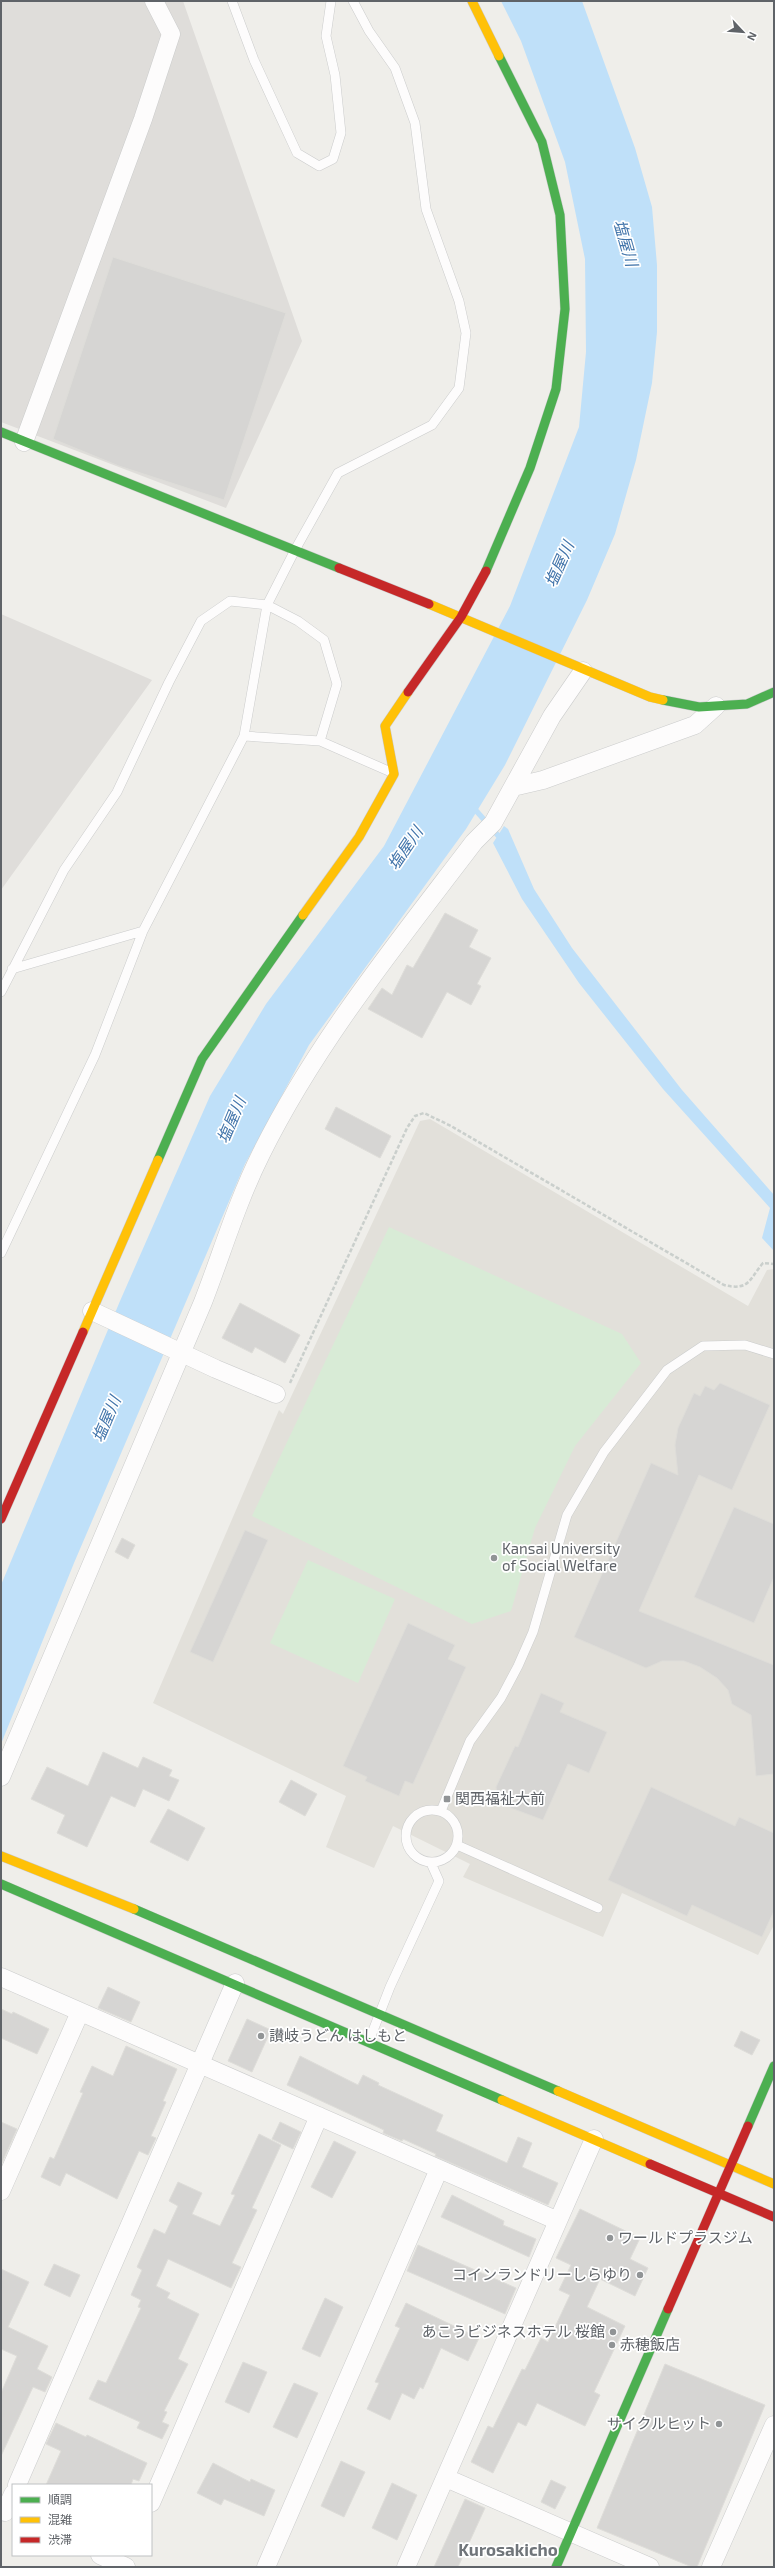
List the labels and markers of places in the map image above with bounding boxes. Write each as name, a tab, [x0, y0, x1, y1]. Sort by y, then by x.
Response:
place label: Kansai University of Social Welfare	[502, 1539, 620, 1574]
marker: Kansai University of Social Welfare	[489, 1553, 499, 1563]
place label: 関西福祉大前	[455, 1789, 545, 1807]
marker: 関西福祉大前	[442, 1794, 452, 1804]
place label: 讃岐うどん はしもと	[269, 2026, 407, 2044]
marker: 讃岐うどん はしもと	[256, 2031, 266, 2041]
place label: ワールドプラスジム	[618, 2228, 753, 2246]
marker: ワールドプラスジム	[605, 2233, 615, 2243]
place label: コインランドリーしらゆり	[452, 2265, 632, 2283]
marker: コインランドリーしらゆり	[635, 2270, 645, 2280]
place label: あこうビジネスホテル 桜館	[422, 2322, 605, 2340]
marker: あこうビジネスホテル 桜館	[608, 2327, 618, 2337]
place label: 赤穂飯店	[620, 2335, 680, 2353]
marker: 赤穂飯店	[607, 2340, 617, 2350]
place label: サイクルヒット	[607, 2414, 711, 2432]
marker: サイクルヒット	[714, 2419, 724, 2429]

